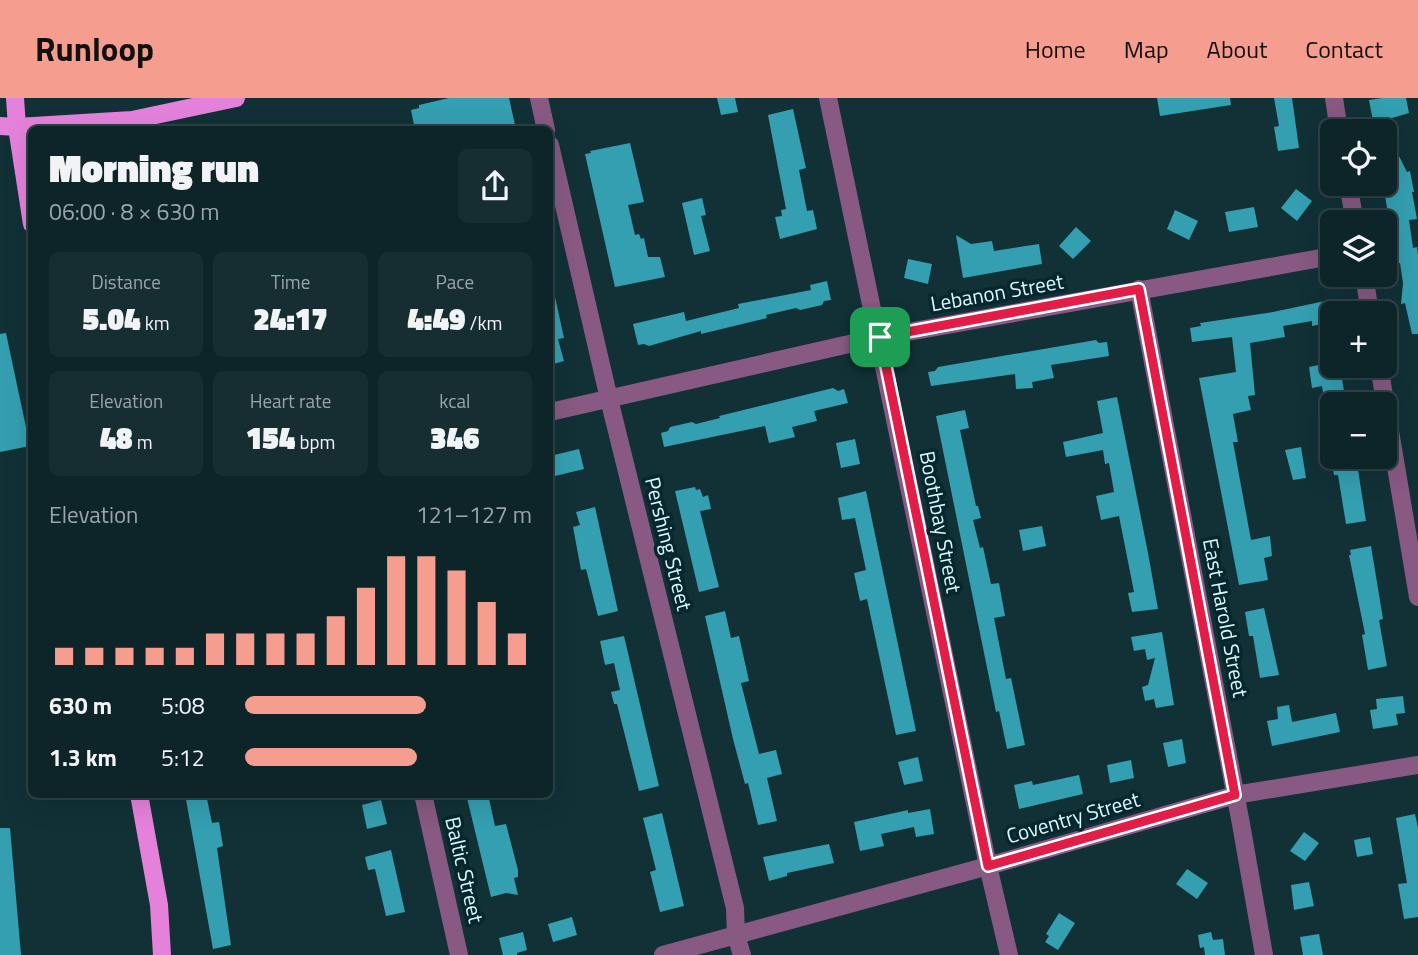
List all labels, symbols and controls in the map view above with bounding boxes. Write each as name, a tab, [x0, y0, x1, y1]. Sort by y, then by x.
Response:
text: Runloop	[35, 24, 154, 74]
text: Home	[1025, 31, 1086, 67]
text: Map	[1124, 31, 1169, 67]
text: About	[1207, 31, 1267, 67]
text: Contact	[1305, 31, 1383, 67]
map controls	[1320, 119, 1397, 469]
button: locate	[1320, 119, 1397, 196]
text: Morning run	[49, 139, 259, 197]
button: share	[458, 149, 532, 223]
text: 06:00 · 8 × 630 m	[49, 194, 219, 229]
button: layers	[1320, 210, 1397, 287]
street label: Lebanon Street	[928, 264, 1066, 319]
text: Distance	[91, 267, 161, 296]
text: Time	[271, 267, 310, 296]
text: Pace	[436, 267, 474, 296]
text: 5.04	[83, 296, 141, 342]
text: 24:17	[253, 296, 328, 342]
text: 4:49	[407, 296, 465, 342]
button: +	[1320, 301, 1397, 378]
pin	[850, 307, 910, 367]
text: km	[141, 308, 170, 337]
text: /km	[465, 308, 502, 337]
icon: arrive	[861, 318, 899, 356]
text: Elevation	[89, 386, 163, 415]
text: Heart rate	[250, 386, 331, 415]
text: kcal	[439, 386, 470, 415]
button: −	[1320, 392, 1397, 469]
text: 48	[100, 415, 133, 461]
text: 154	[246, 415, 295, 461]
text: 346	[430, 415, 480, 461]
text: m	[133, 427, 153, 456]
text: bpm	[295, 427, 335, 456]
street label: Boothbay Street	[912, 448, 971, 596]
street label: Pershing Street	[637, 474, 701, 615]
text: Elevation	[49, 497, 138, 532]
text: 121–127 m	[416, 497, 532, 532]
street label: East Harold Street	[1195, 536, 1257, 701]
text: 630 m	[49, 688, 112, 723]
text: 5:08	[161, 688, 205, 723]
text: 1.3 km	[49, 740, 117, 775]
text: 5:12	[161, 740, 205, 775]
street label: Coventry Street	[1002, 783, 1144, 851]
street label: Baltic Street	[437, 813, 493, 927]

